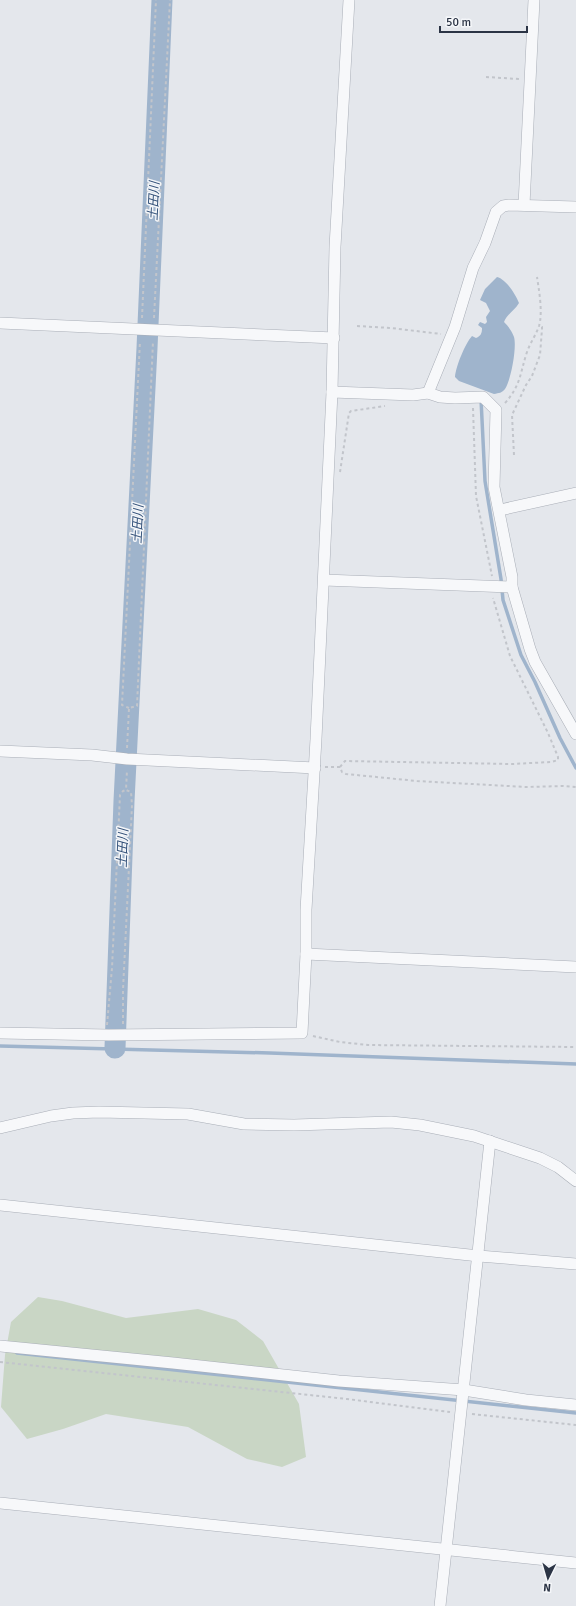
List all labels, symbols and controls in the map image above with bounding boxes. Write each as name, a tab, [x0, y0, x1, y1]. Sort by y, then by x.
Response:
scale bar	[440, 8, 527, 34]
text: 50 m	[446, 15, 471, 30]
water label: 土田川	[145, 179, 163, 221]
water label: 土田川	[129, 502, 147, 544]
water label: 土田川	[114, 826, 132, 868]
north arrow	[528, 1558, 568, 1598]
text: N	[543, 1581, 552, 1594]

